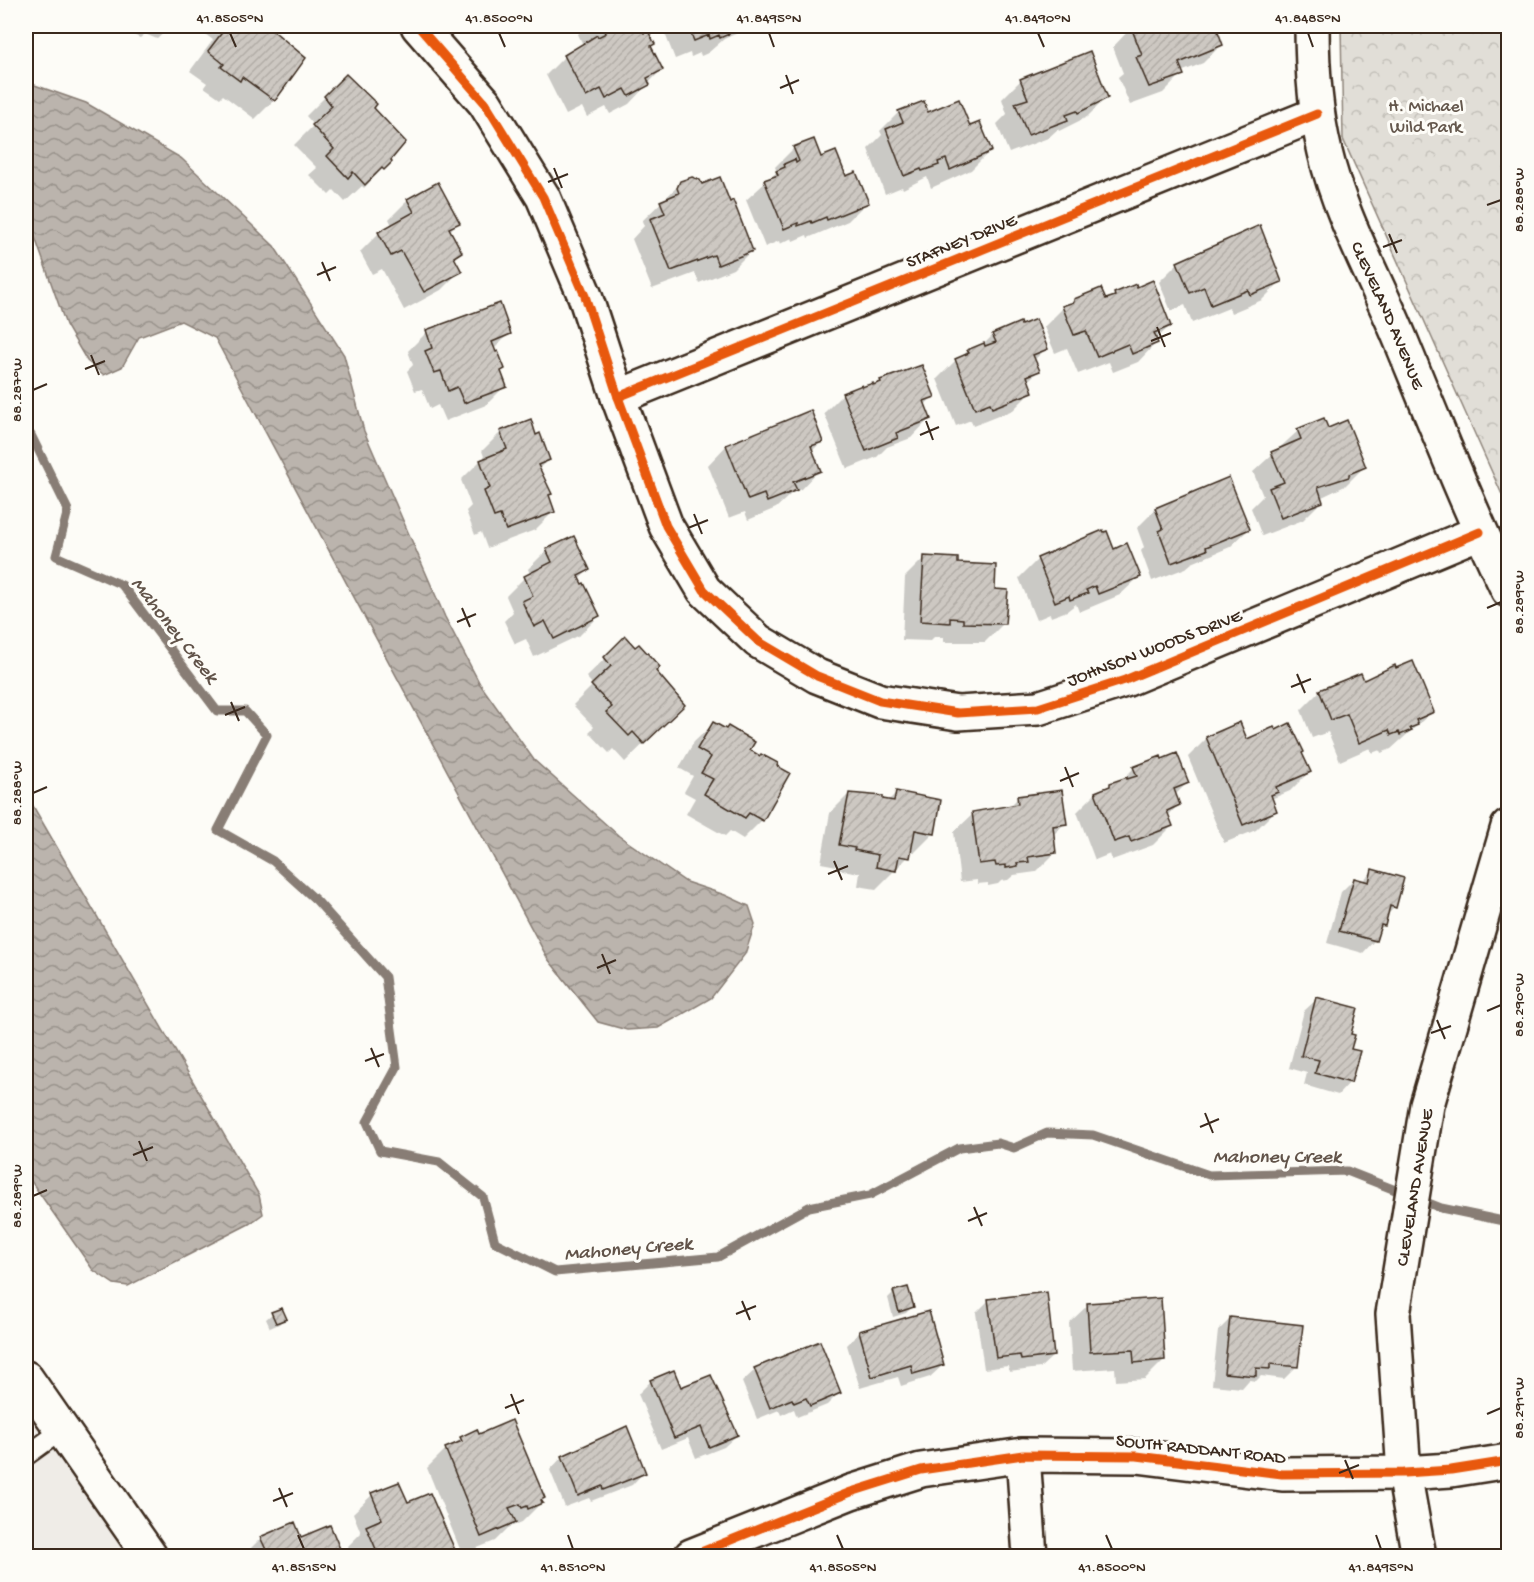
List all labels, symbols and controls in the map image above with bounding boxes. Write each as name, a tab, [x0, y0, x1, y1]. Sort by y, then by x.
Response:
text: 41.8505°N	[197, 10, 264, 28]
text: 41.8500°N	[465, 10, 533, 28]
text: 41.8495°N	[736, 10, 802, 28]
text: 41.8490°N	[1005, 10, 1071, 28]
text: 41.8485°N	[1275, 10, 1341, 28]
park label: H. Michael Wild Park	[1388, 97, 1464, 139]
text: 88.288°W	[1511, 168, 1529, 232]
street label: STAFNEY DRIVE	[904, 210, 1021, 274]
street label: CLEVELAND AVENUE	[1345, 239, 1428, 393]
text: 88.287°W	[9, 358, 27, 422]
text: 88.289°W	[1511, 570, 1529, 634]
water label: Mahoney Creek	[125, 574, 223, 690]
street label: JOHNSON WOODS DRIVE	[1064, 606, 1246, 692]
text: 88.288°W	[9, 761, 27, 825]
text: 88.290°W	[1511, 973, 1529, 1037]
street label: CLEVELAND AVENUE	[1393, 1107, 1439, 1268]
water label: Mahoney Creek	[1213, 1147, 1343, 1170]
text: 88.289°W	[9, 1164, 27, 1228]
water label: Mahoney Creek	[564, 1233, 695, 1268]
text: 88.291°W	[1511, 1377, 1529, 1439]
street label: SOUTH RADDANT ROAD	[1115, 1431, 1287, 1470]
text: 41.8515°N	[272, 1559, 336, 1577]
text: 41.8510°N	[540, 1559, 606, 1577]
text: 41.8505°N	[810, 1559, 877, 1577]
text: 41.8500°N	[1078, 1559, 1146, 1577]
text: 41.8495°N	[1348, 1559, 1414, 1577]

